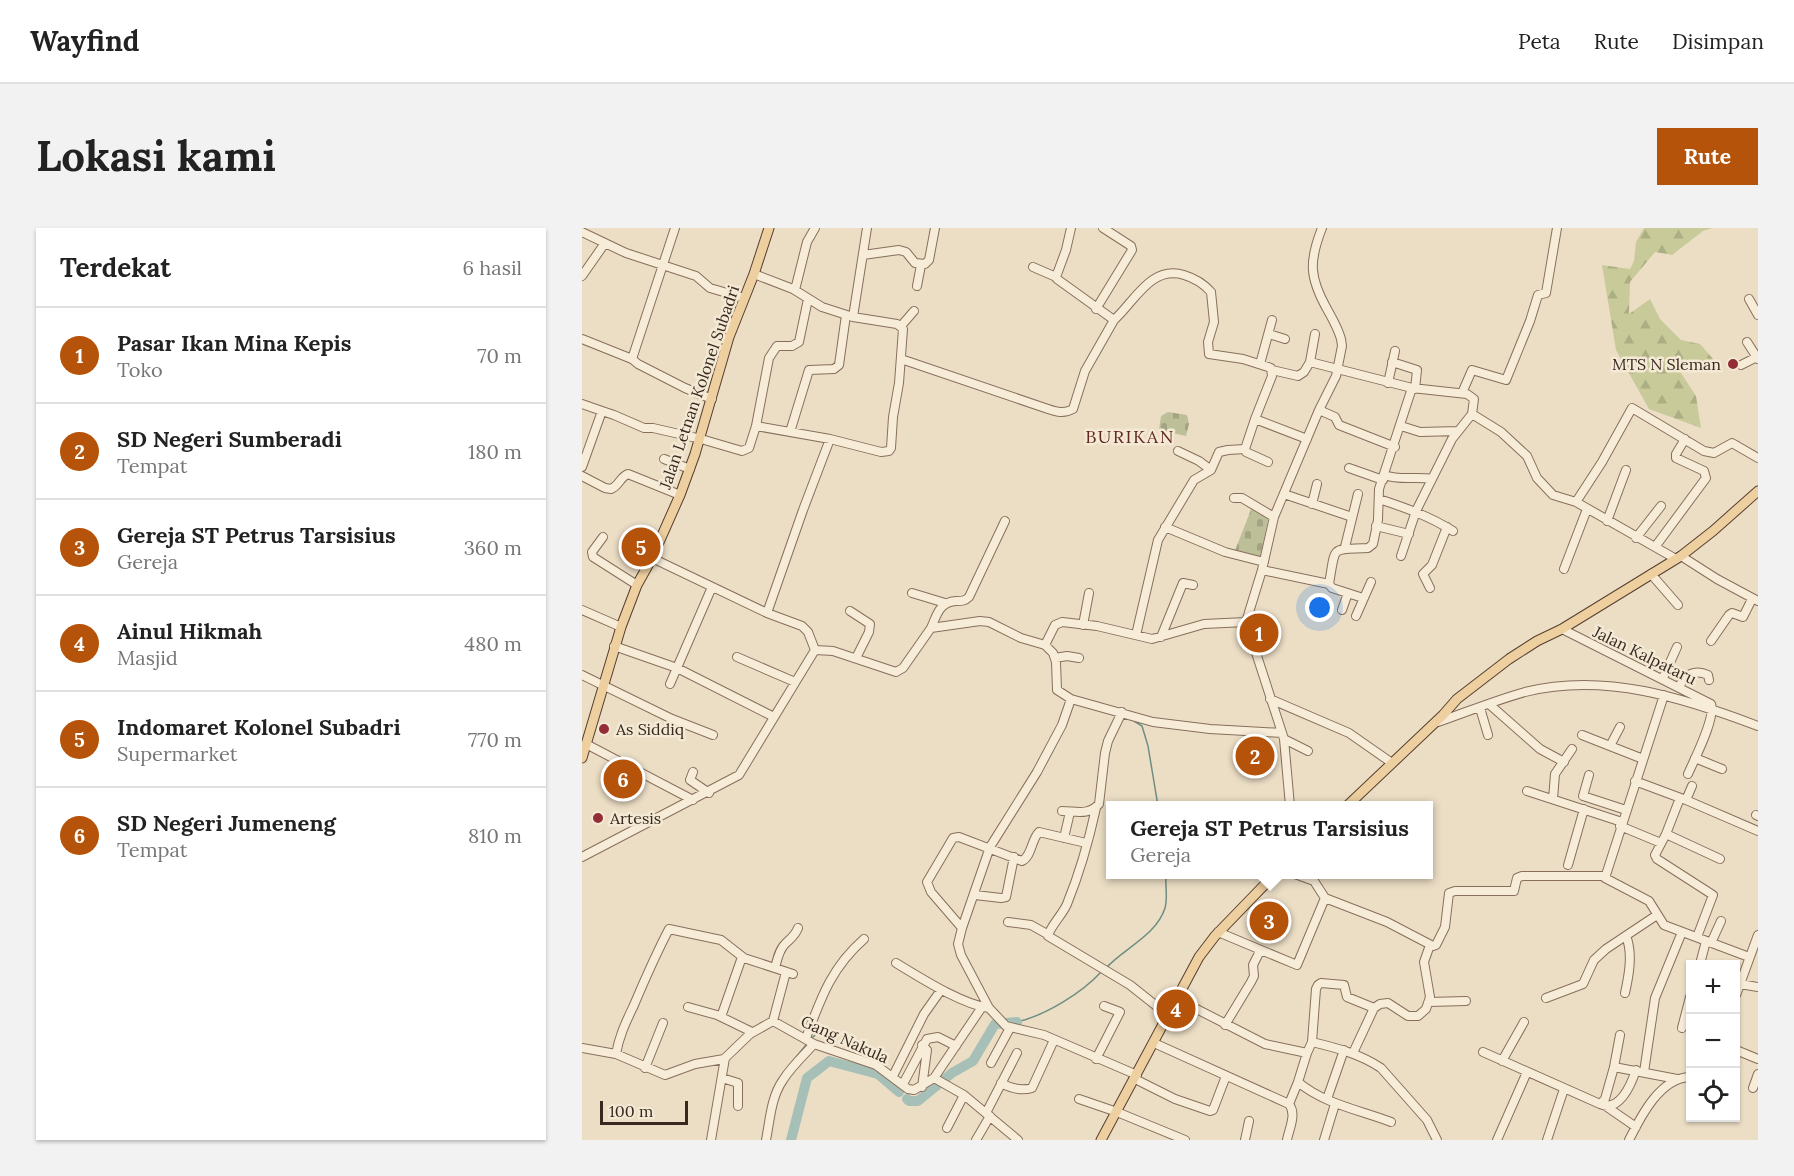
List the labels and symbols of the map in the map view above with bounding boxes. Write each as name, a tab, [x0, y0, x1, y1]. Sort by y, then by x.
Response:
street label: Jalan Letnan Kolonel Subadri	[654, 282, 743, 492]
place label: MTS N Sleman	[1612, 354, 1721, 374]
marker: MTS N Sleman	[1726, 357, 1740, 371]
district label: BURIKAN	[1085, 425, 1175, 448]
pin: 5	[622, 524, 660, 570]
your location	[1305, 593, 1334, 622]
pin: 1	[1240, 610, 1278, 656]
street label: Jalan Kalpataru	[1589, 621, 1700, 689]
place label: As Siddiq	[615, 719, 684, 739]
marker: As Siddiq	[597, 722, 611, 736]
pin: 2	[1236, 734, 1274, 778]
pin: 6	[604, 756, 642, 802]
place label: Artesis	[609, 808, 661, 828]
marker: Artesis	[591, 811, 605, 825]
pin: 3	[1250, 898, 1288, 944]
pin: 4	[1156, 986, 1196, 1032]
street label: Gang Nakula	[798, 1011, 892, 1067]
scale bar	[600, 1098, 688, 1126]

